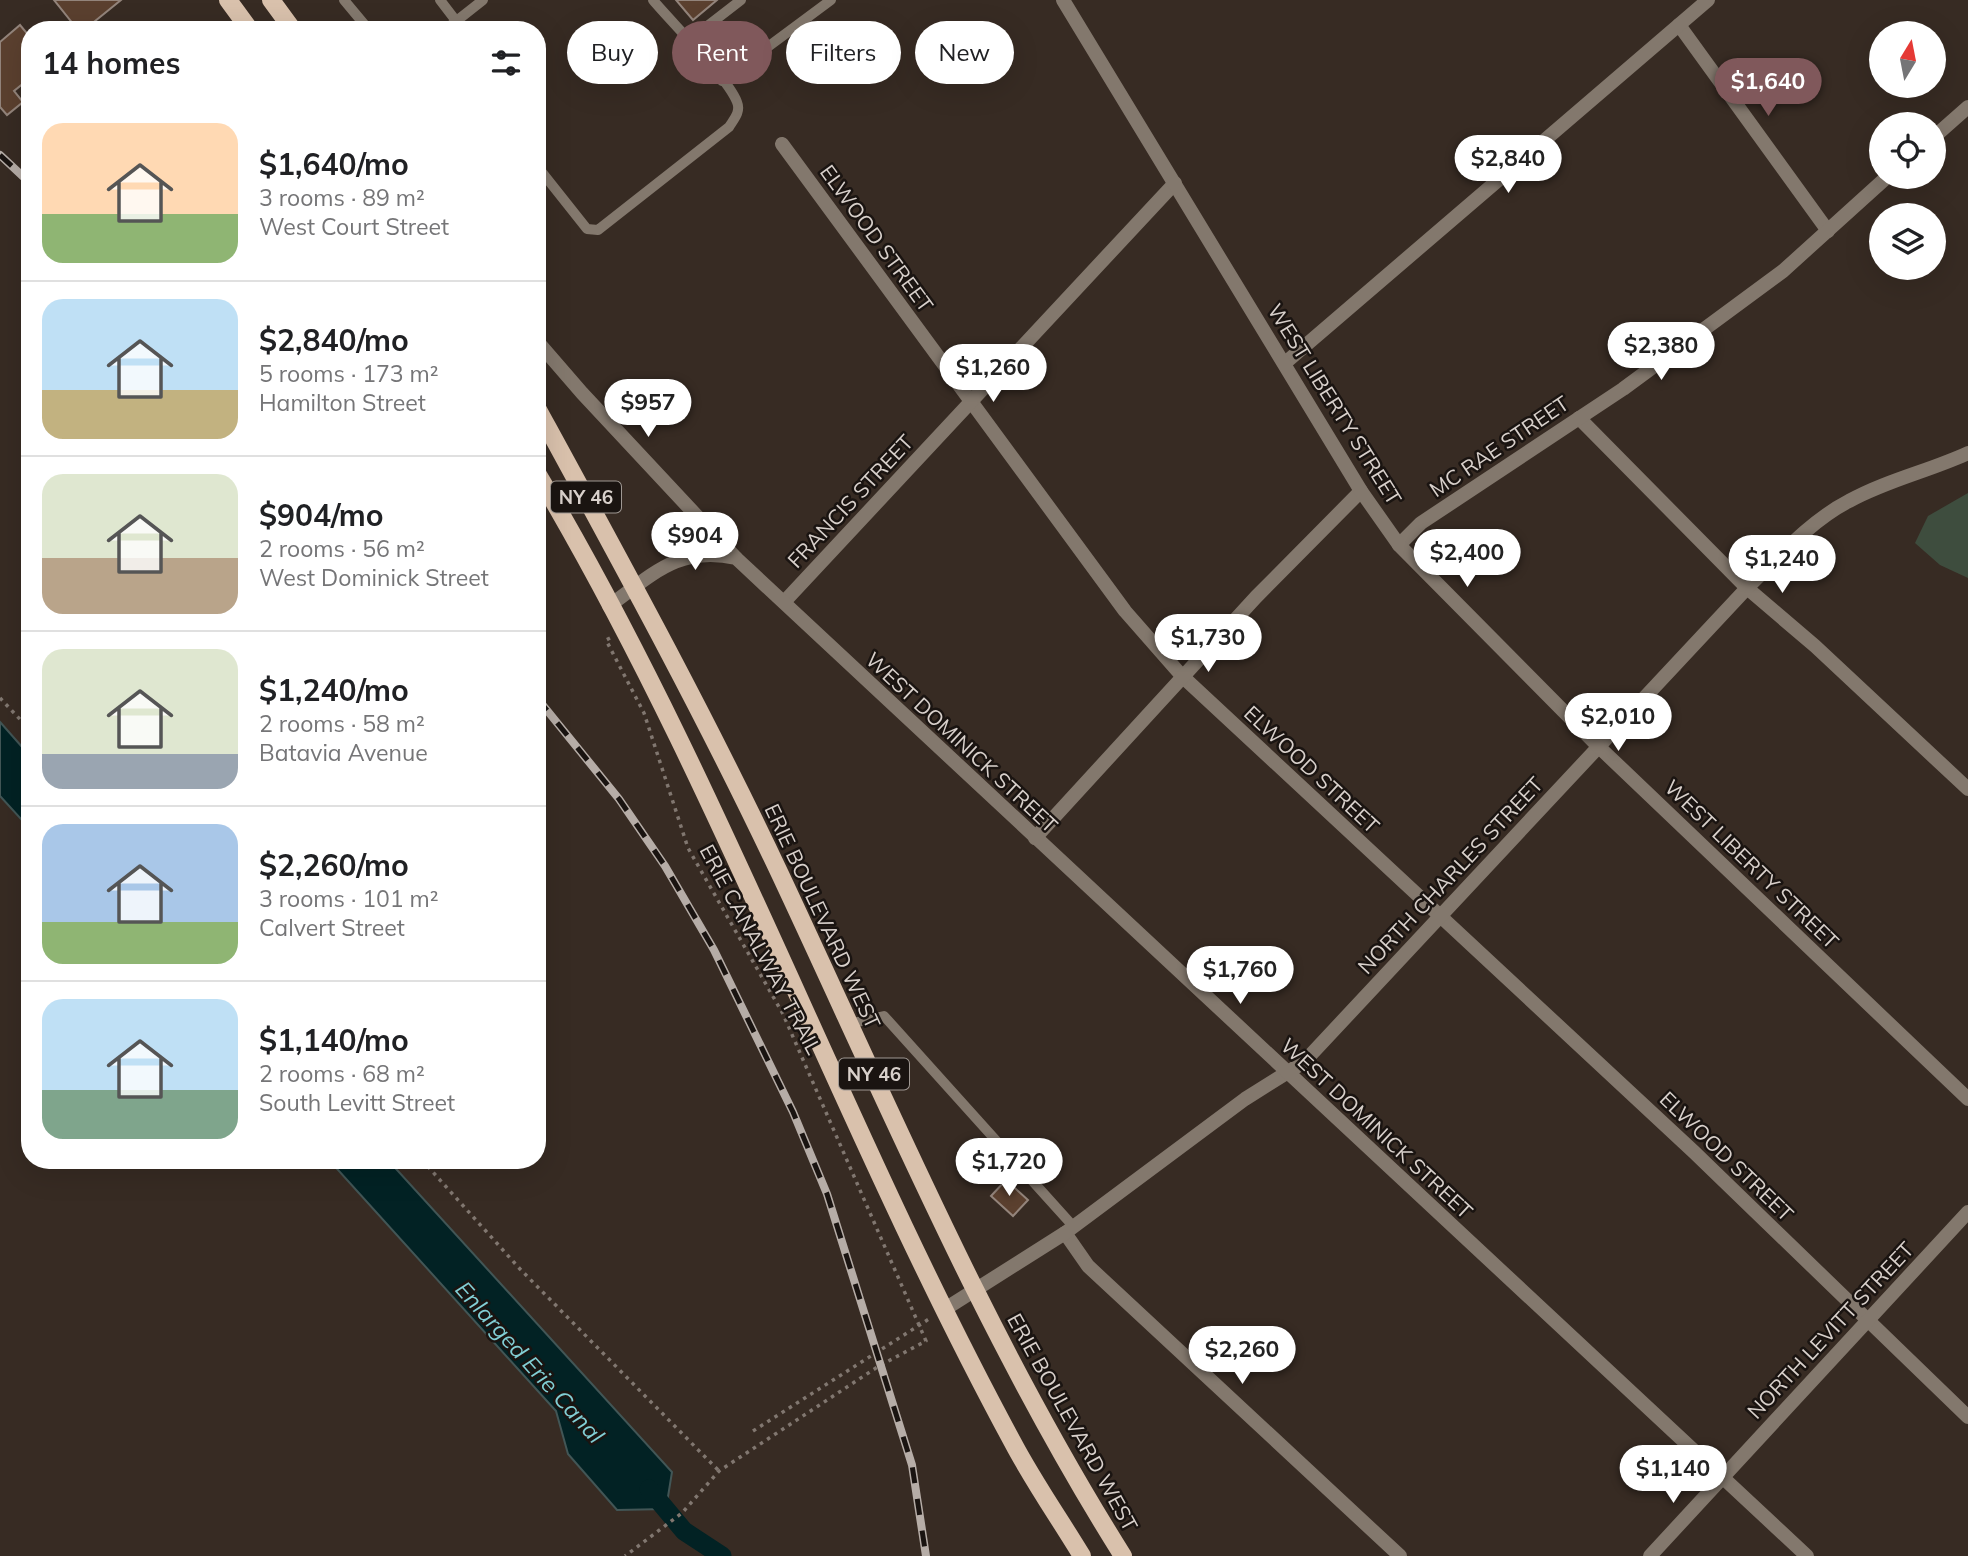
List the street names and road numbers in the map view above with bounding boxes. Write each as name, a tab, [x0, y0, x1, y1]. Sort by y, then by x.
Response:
street label: ELWOOD STREET	[815, 159, 939, 317]
street label: WEST LIBERTY STREET	[1262, 299, 1408, 510]
street label: MC RAE STREET	[1424, 390, 1574, 502]
street label: FRANCIS STREET	[782, 429, 919, 573]
road number: NY 46	[551, 482, 621, 512]
street label: WEST DOMINICK STREET	[861, 646, 1064, 838]
street label: ELWOOD STREET	[1239, 700, 1385, 839]
street label: NORTH CHARLES STREET	[1352, 771, 1548, 979]
street label: WEST LIBERTY STREET	[1659, 774, 1845, 954]
street label: ERIE BOULEVARD WEST	[759, 799, 887, 1033]
street label: ERIE CANALWAY TRAIL	[695, 840, 828, 1059]
street label: WEST DOMINICK STREET	[1276, 1032, 1479, 1224]
road number: NY 46	[839, 1058, 909, 1090]
street label: ELWOOD STREET	[1655, 1086, 1799, 1227]
street label: NORTH LEVITT STREET	[1741, 1236, 1919, 1424]
street label: ERIE BOULEVARD WEST	[1002, 1308, 1144, 1536]

